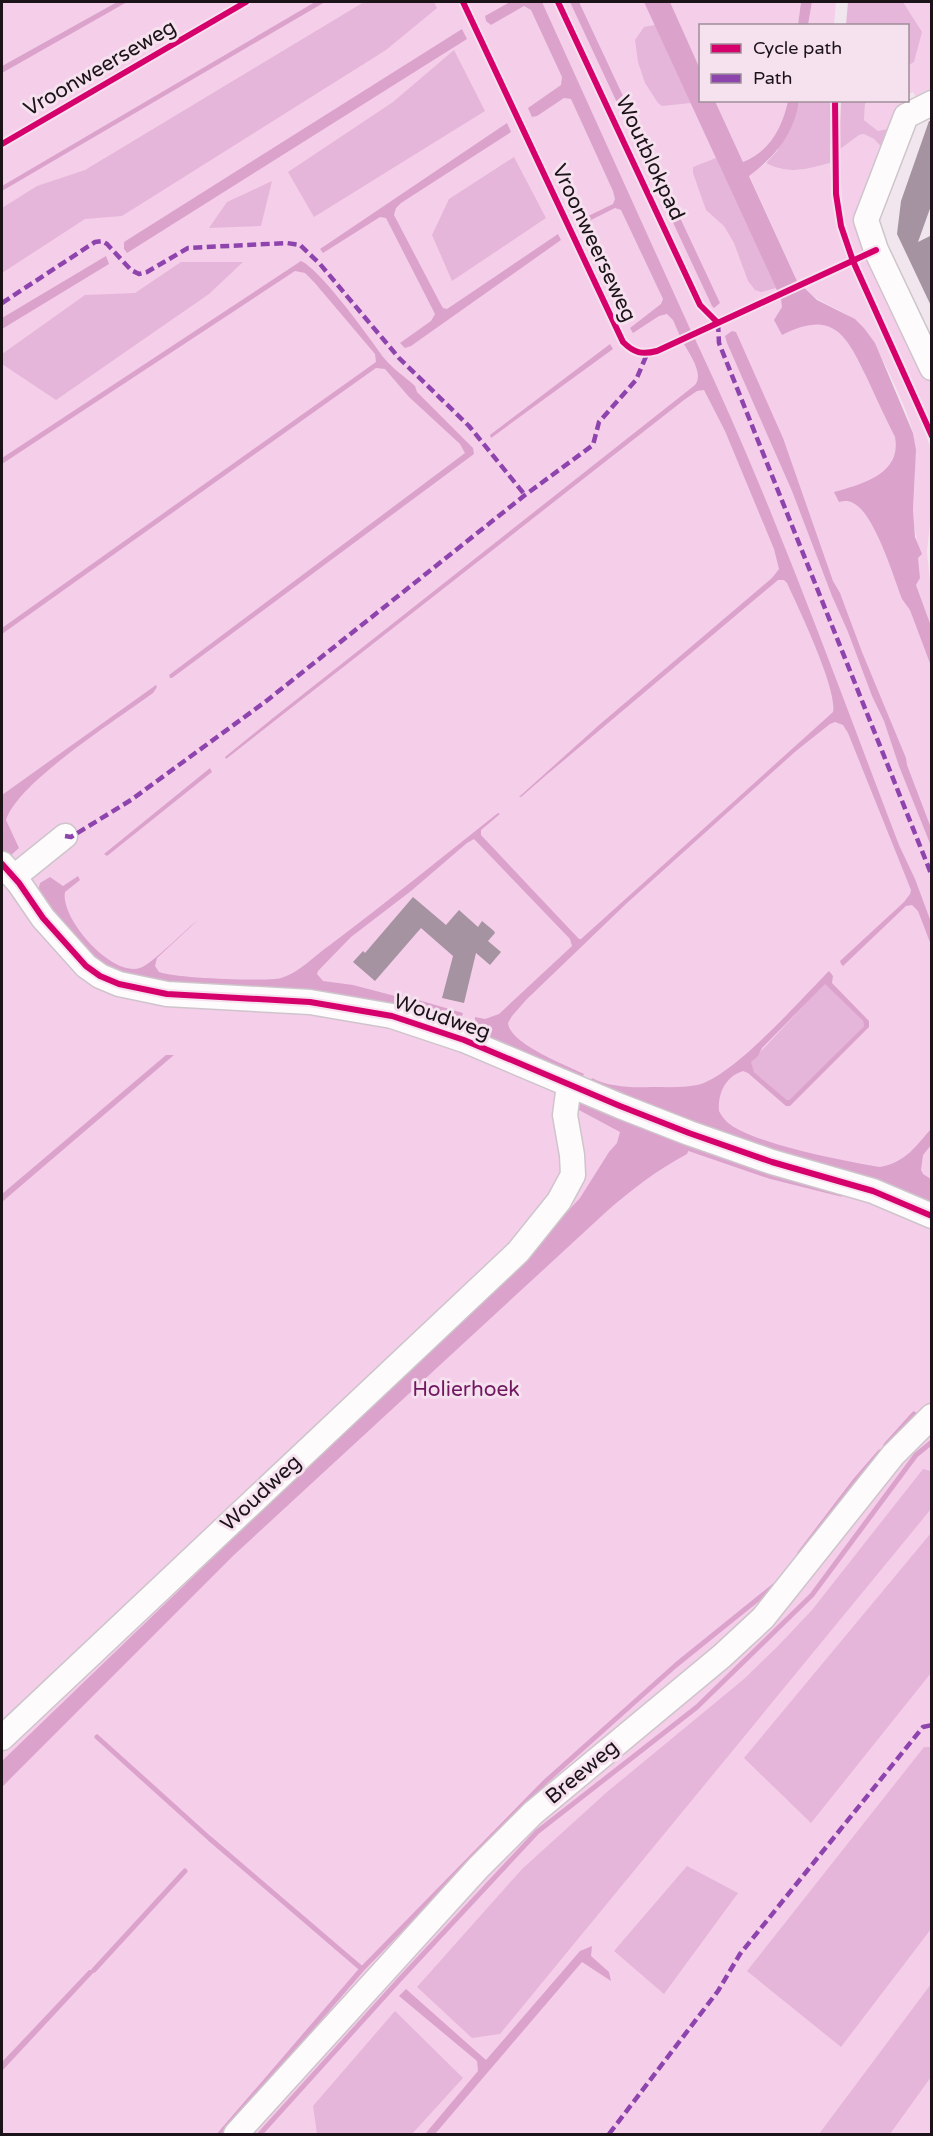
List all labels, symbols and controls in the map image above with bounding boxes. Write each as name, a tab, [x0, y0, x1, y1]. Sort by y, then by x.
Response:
street label: Vroonweerseweg	[20, 14, 180, 122]
legend	[699, 24, 909, 102]
text: Cycle path	[753, 37, 842, 59]
text: Path	[753, 67, 792, 89]
street label: Woutblokpad	[610, 92, 690, 224]
street label: Vroonweerseweg	[546, 160, 642, 326]
street label: Woudweg	[390, 989, 494, 1045]
park label: Holierhoek	[412, 1377, 520, 1402]
street label: Woudweg	[216, 1450, 306, 1536]
street label: Breeweg	[540, 1734, 624, 1810]

